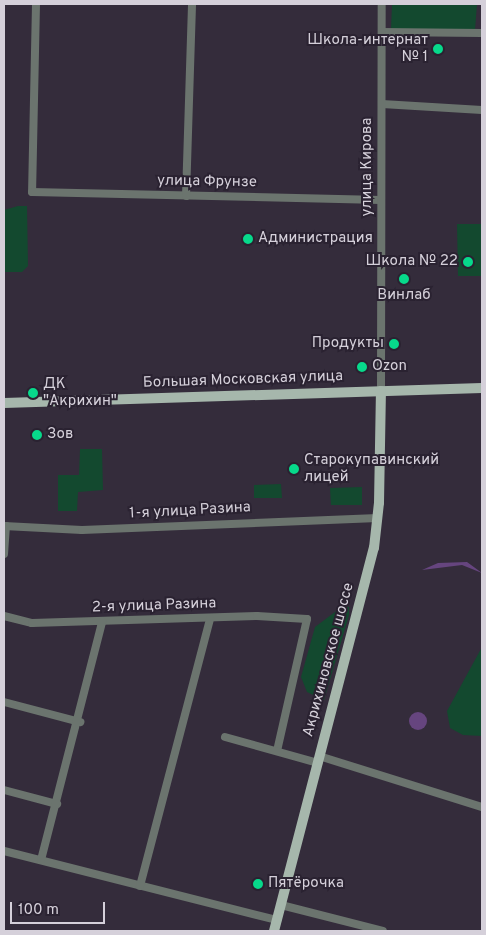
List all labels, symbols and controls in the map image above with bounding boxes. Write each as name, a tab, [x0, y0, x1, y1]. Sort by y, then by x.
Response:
place label: Школа-интернат № 1	[307, 31, 428, 66]
marker: Школа-интернат № 1	[432, 43, 444, 55]
street label: улица Кирова	[359, 118, 377, 216]
street label: улица Фрунзе	[157, 172, 257, 192]
place label: Администрация	[258, 230, 373, 248]
marker: Администрация	[242, 233, 254, 245]
place label: Школа № 22	[365, 253, 458, 271]
marker: Школа № 22	[462, 256, 474, 268]
marker: Винлаб	[398, 273, 410, 285]
place label: Винлаб	[377, 287, 431, 305]
place label: Продукты	[312, 335, 384, 353]
marker: Продукты	[388, 338, 400, 350]
place label: Ozon	[372, 358, 407, 376]
marker: Ozon	[356, 361, 368, 373]
street label: Большая Московская улица	[143, 368, 343, 392]
place label: ДК "Акрихин"	[43, 375, 117, 410]
marker: ДК "Акрихин"	[27, 387, 39, 399]
place label: Зов	[47, 426, 73, 444]
marker: Зов	[31, 429, 43, 441]
place label: Старокупавинский лицей	[304, 451, 439, 486]
marker: Старокупавинский лицей	[288, 463, 300, 475]
street label: 1-я улица Разина	[129, 499, 251, 523]
street label: Акрихиновское шоссе	[300, 581, 358, 739]
street label: 2-я улица Разина	[92, 595, 216, 617]
place label: Пятёрочка	[268, 875, 344, 893]
marker: Пятёрочка	[252, 878, 264, 890]
scale bar	[12, 892, 108, 924]
text: 100 m	[18, 901, 59, 920]

